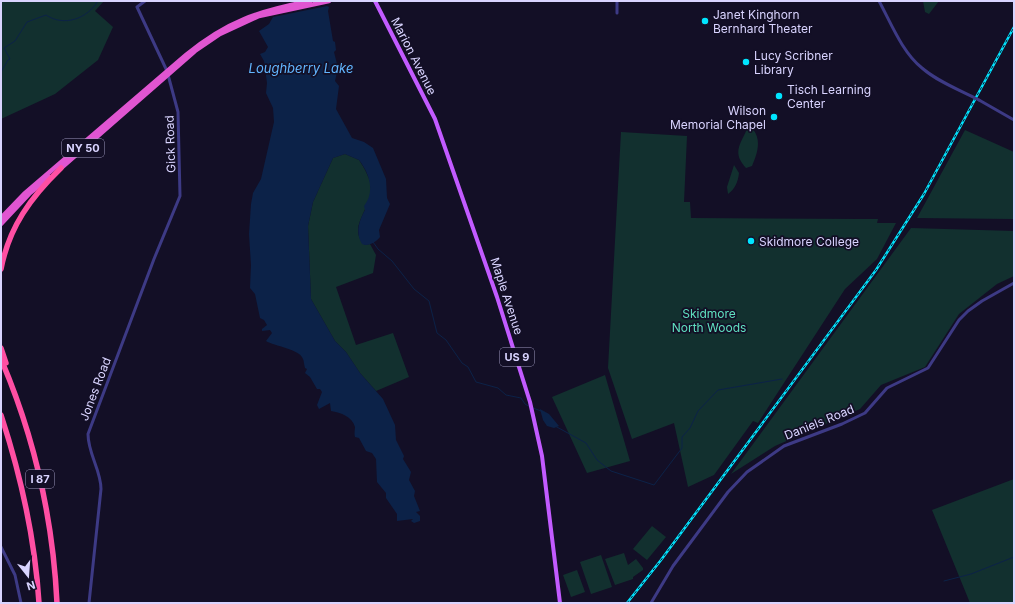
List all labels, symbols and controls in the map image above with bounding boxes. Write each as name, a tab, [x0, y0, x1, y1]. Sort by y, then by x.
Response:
place label: Janet Kinghorn Bernhard Theater	[713, 7, 813, 36]
street label: Marion Avenue	[388, 15, 440, 97]
marker: Janet Kinghorn Bernhard Theater	[700, 16, 710, 26]
place label: Lucy Scribner Library	[754, 48, 833, 77]
marker: Lucy Scribner Library	[741, 57, 751, 67]
water label: Loughberry Lake	[249, 60, 353, 76]
place label: Tisch Learning Center	[787, 82, 871, 111]
marker: Tisch Learning Center	[774, 91, 784, 101]
place label: Wilson Memorial Chapel	[670, 103, 766, 132]
marker: Wilson Memorial Chapel	[769, 112, 779, 122]
street label: Gick Road	[161, 115, 179, 173]
road number: NY 50	[62, 139, 104, 157]
place label: Skidmore College	[759, 234, 859, 249]
marker: Skidmore College	[746, 236, 756, 246]
street label: Maple Avenue	[487, 255, 527, 337]
park label: Skidmore North Woods	[672, 306, 746, 335]
road number: US 9	[500, 348, 534, 366]
street label: Jones Road	[76, 355, 114, 423]
street label: Daniels Road	[782, 401, 856, 443]
road number: I 87	[26, 470, 54, 488]
north arrow	[8, 556, 48, 596]
text: N	[25, 578, 37, 593]

